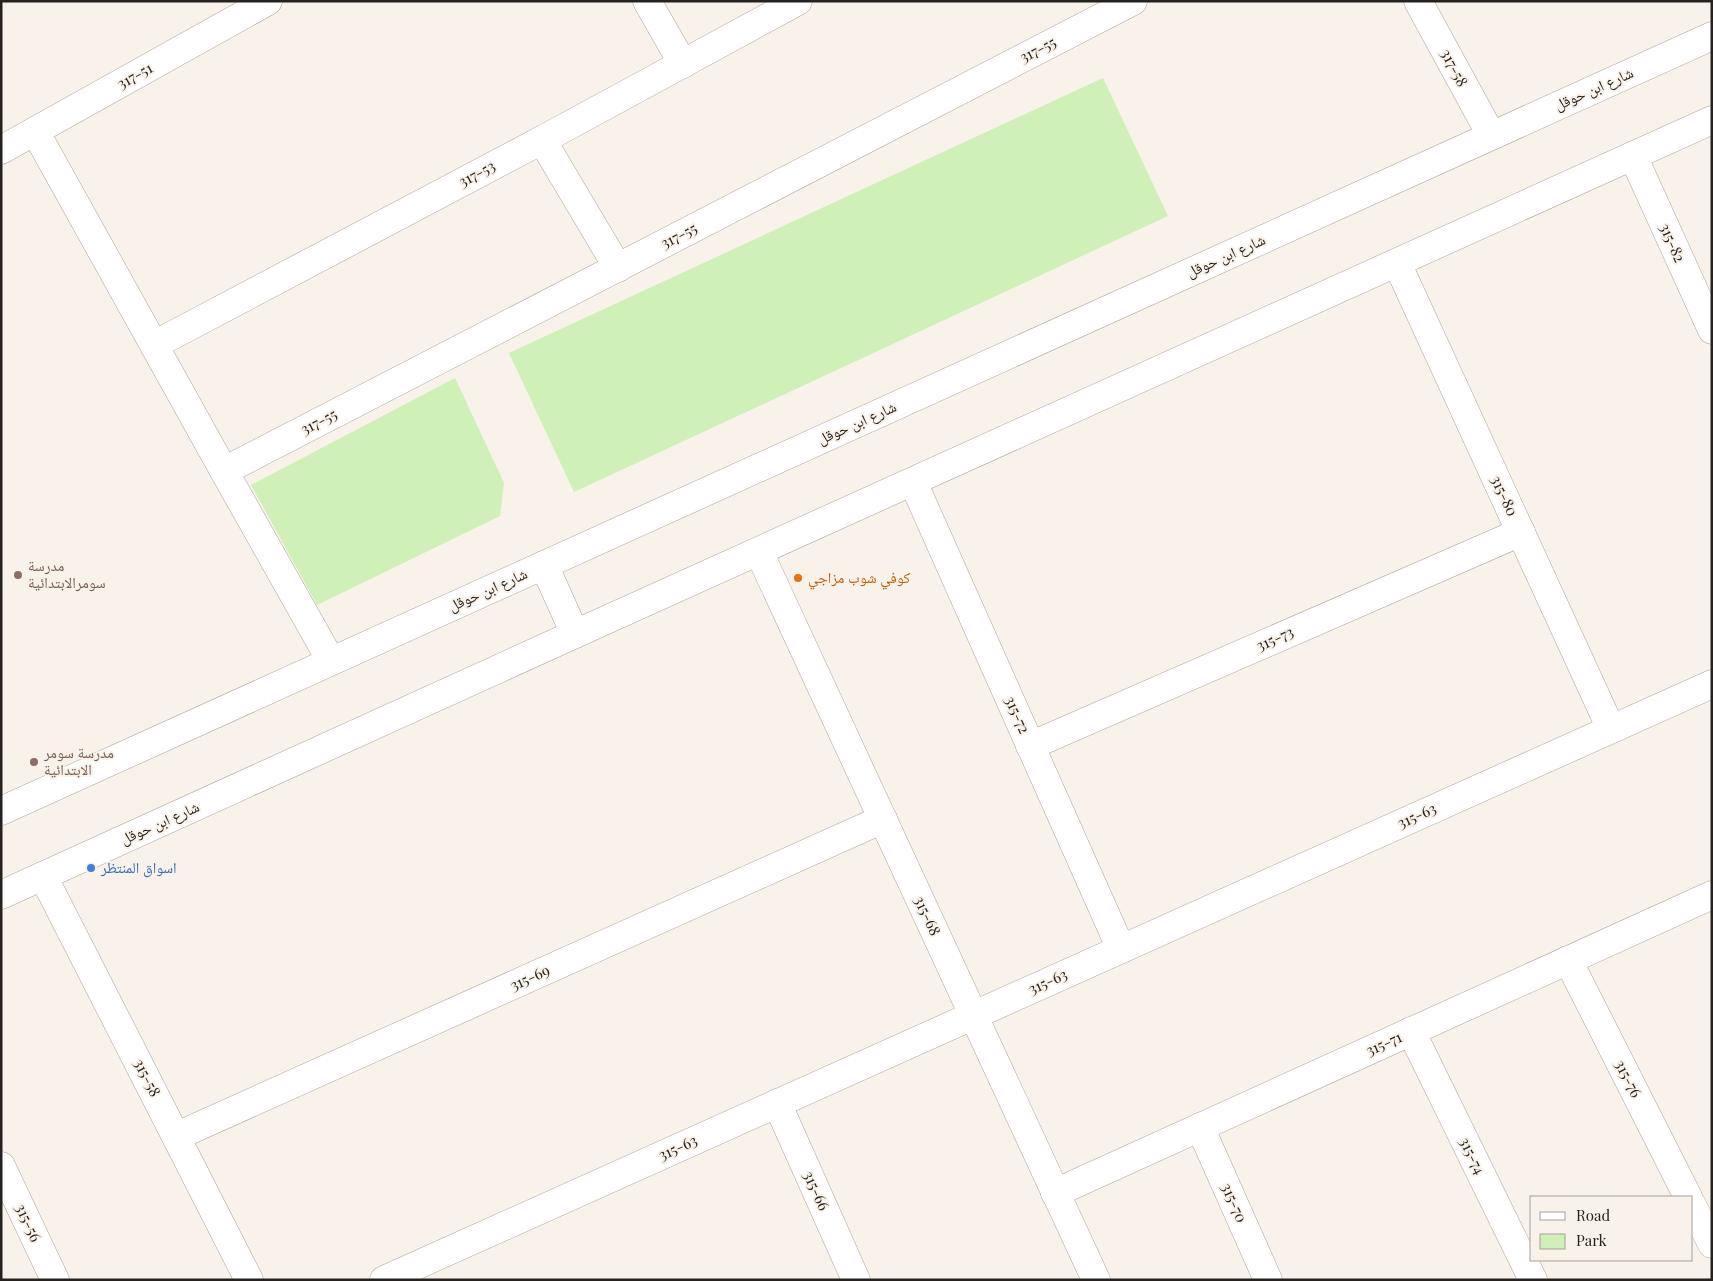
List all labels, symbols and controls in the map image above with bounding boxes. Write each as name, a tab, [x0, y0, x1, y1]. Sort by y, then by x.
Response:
street label: 317-55	[1016, 32, 1059, 67]
street label: 317-58	[1437, 45, 1473, 90]
street label: 317-51	[113, 57, 156, 93]
street label: شارع ابن حوقل	[1551, 62, 1637, 115]
street label: 317-53	[455, 155, 499, 191]
street label: 317-55	[657, 218, 700, 253]
street label: 315-82	[1655, 220, 1690, 265]
street label: شارع ابن حوقل	[1183, 229, 1269, 282]
street label: شارع ابن حوقل	[814, 396, 900, 449]
street label: 317-55	[297, 404, 340, 439]
street label: 315-80	[1487, 472, 1523, 519]
place label: مدرسة سومرالابتدائية	[28, 555, 106, 592]
street label: شارع ابن حوقل	[445, 563, 531, 616]
place label: كوفي شوب مزاجي	[808, 567, 910, 590]
marker: مدرسة سومرالابتدائية	[12, 569, 24, 581]
marker: كوفي شوب مزاجي	[792, 572, 804, 584]
street label: 315-73	[1253, 621, 1297, 655]
street label: 315-72	[1001, 693, 1035, 737]
place label: مدرسة سومر الابتدائية	[43, 742, 114, 779]
marker: مدرسة سومر الابتدائية	[28, 756, 40, 768]
street label: شارع ابن حوقل	[117, 796, 203, 849]
street label: 315-63	[1394, 798, 1439, 832]
place label: اسواق المنتظر	[100, 857, 177, 878]
marker: اسواق المنتظر	[85, 862, 97, 874]
street label: 315-68	[910, 893, 946, 939]
street label: 315-69	[507, 960, 553, 995]
street label: 315-63	[1025, 964, 1070, 998]
street label: 315-71	[1362, 1026, 1405, 1060]
street label: 315-58	[130, 1055, 166, 1100]
street label: 315-76	[1611, 1056, 1647, 1101]
street label: 315-63	[655, 1130, 700, 1164]
street label: 315-74	[1455, 1134, 1490, 1177]
street label: 315-66	[799, 1168, 835, 1214]
street label: 315-70	[1217, 1180, 1252, 1225]
legend	[1530, 1196, 1693, 1261]
street label: 315-56	[11, 1200, 46, 1245]
text: Road	[1576, 1205, 1610, 1225]
text: Park	[1576, 1230, 1608, 1250]

